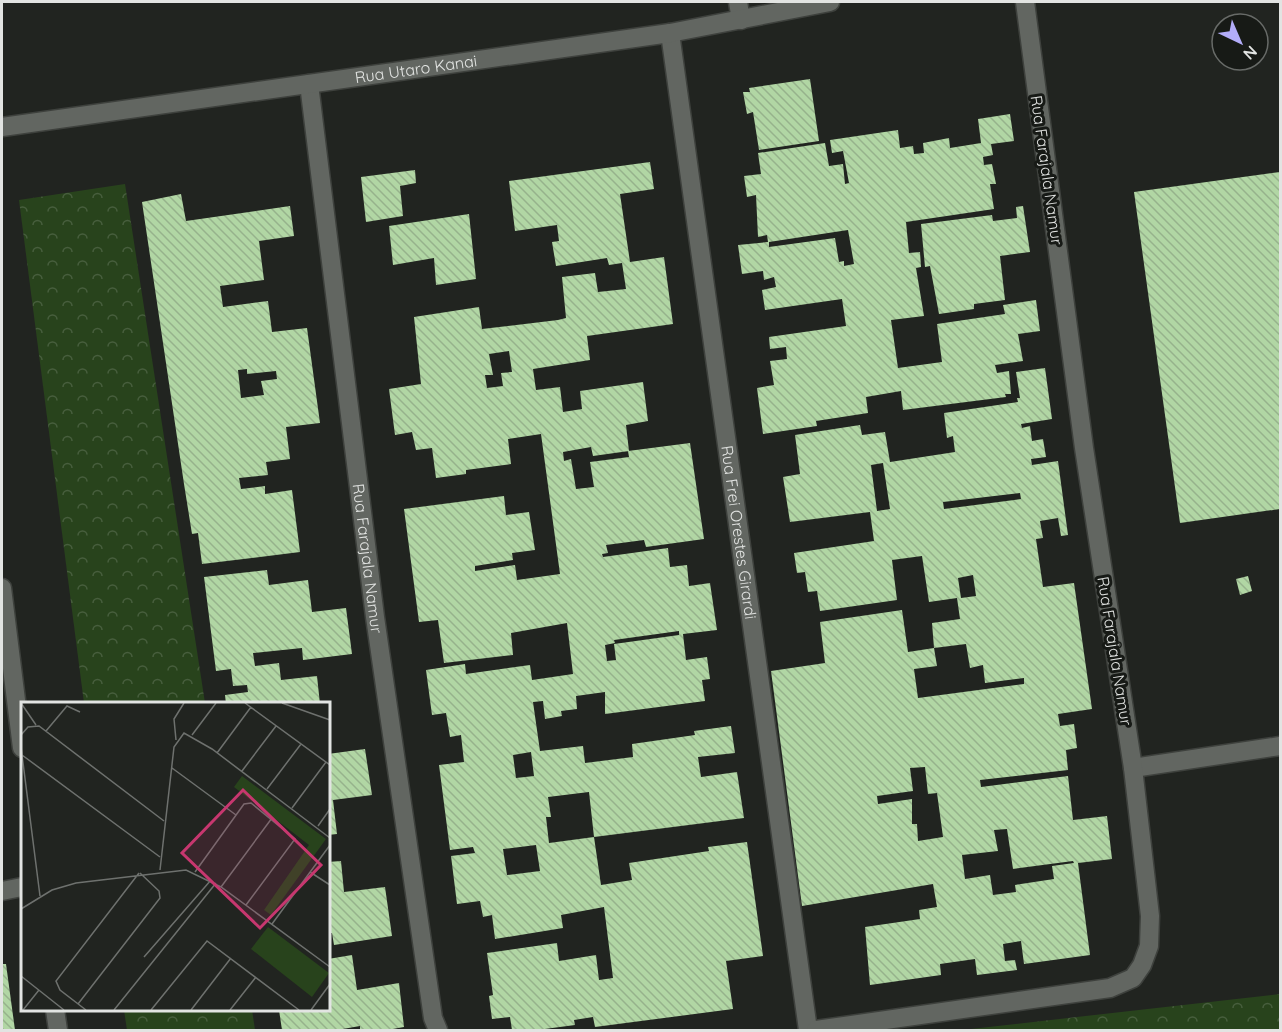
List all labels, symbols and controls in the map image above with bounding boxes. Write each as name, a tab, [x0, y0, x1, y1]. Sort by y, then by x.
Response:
north arrow	[1210, 12, 1270, 72]
text: N	[1239, 42, 1262, 64]
street label: Rua Utaro Kanai	[354, 50, 478, 87]
street label: Rua Farajala Namur	[1027, 94, 1067, 246]
street label: Rua Frei Orestes Girardi	[717, 444, 761, 621]
street label: Rua Farajala Namur	[349, 482, 387, 635]
street label: Rua Farajala Namur	[1093, 575, 1137, 727]
inset map	[21, 702, 330, 1011]

